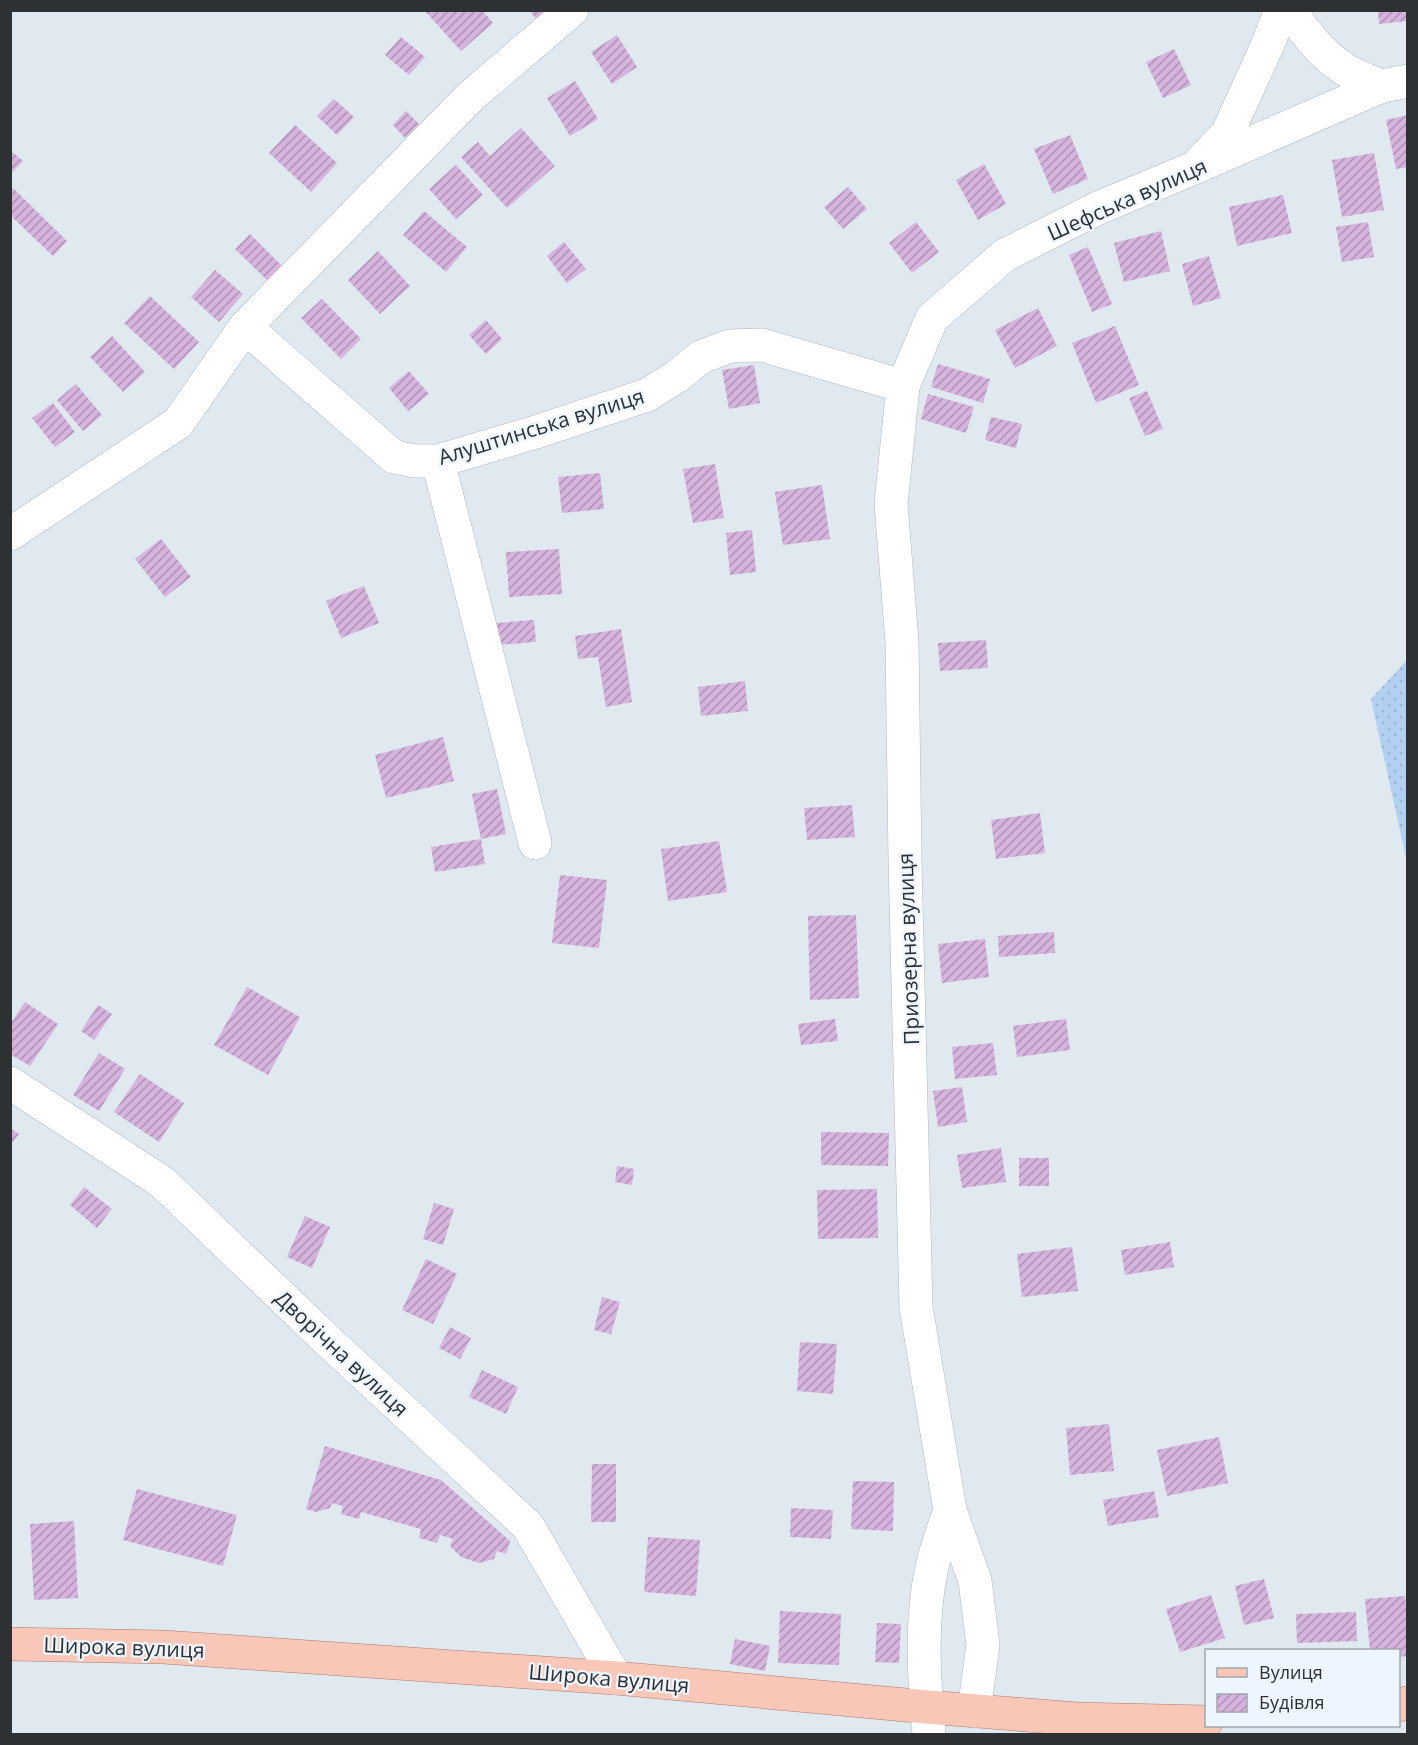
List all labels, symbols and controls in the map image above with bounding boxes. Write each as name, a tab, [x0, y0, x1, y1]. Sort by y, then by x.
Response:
street label: Шефська вулиця	[1043, 151, 1211, 247]
street label: Алуштинська вулиця	[435, 381, 647, 471]
street label: Приозерна вулиця	[891, 853, 925, 1045]
street label: Дворічна вулиця	[269, 1284, 415, 1422]
street label: Широка вулиця	[43, 1630, 205, 1664]
legend	[1205, 1649, 1400, 1727]
street label: Широка вулиця	[527, 1657, 691, 1699]
text: Вулиця	[1259, 1660, 1323, 1684]
text: Будівля	[1259, 1690, 1325, 1714]

